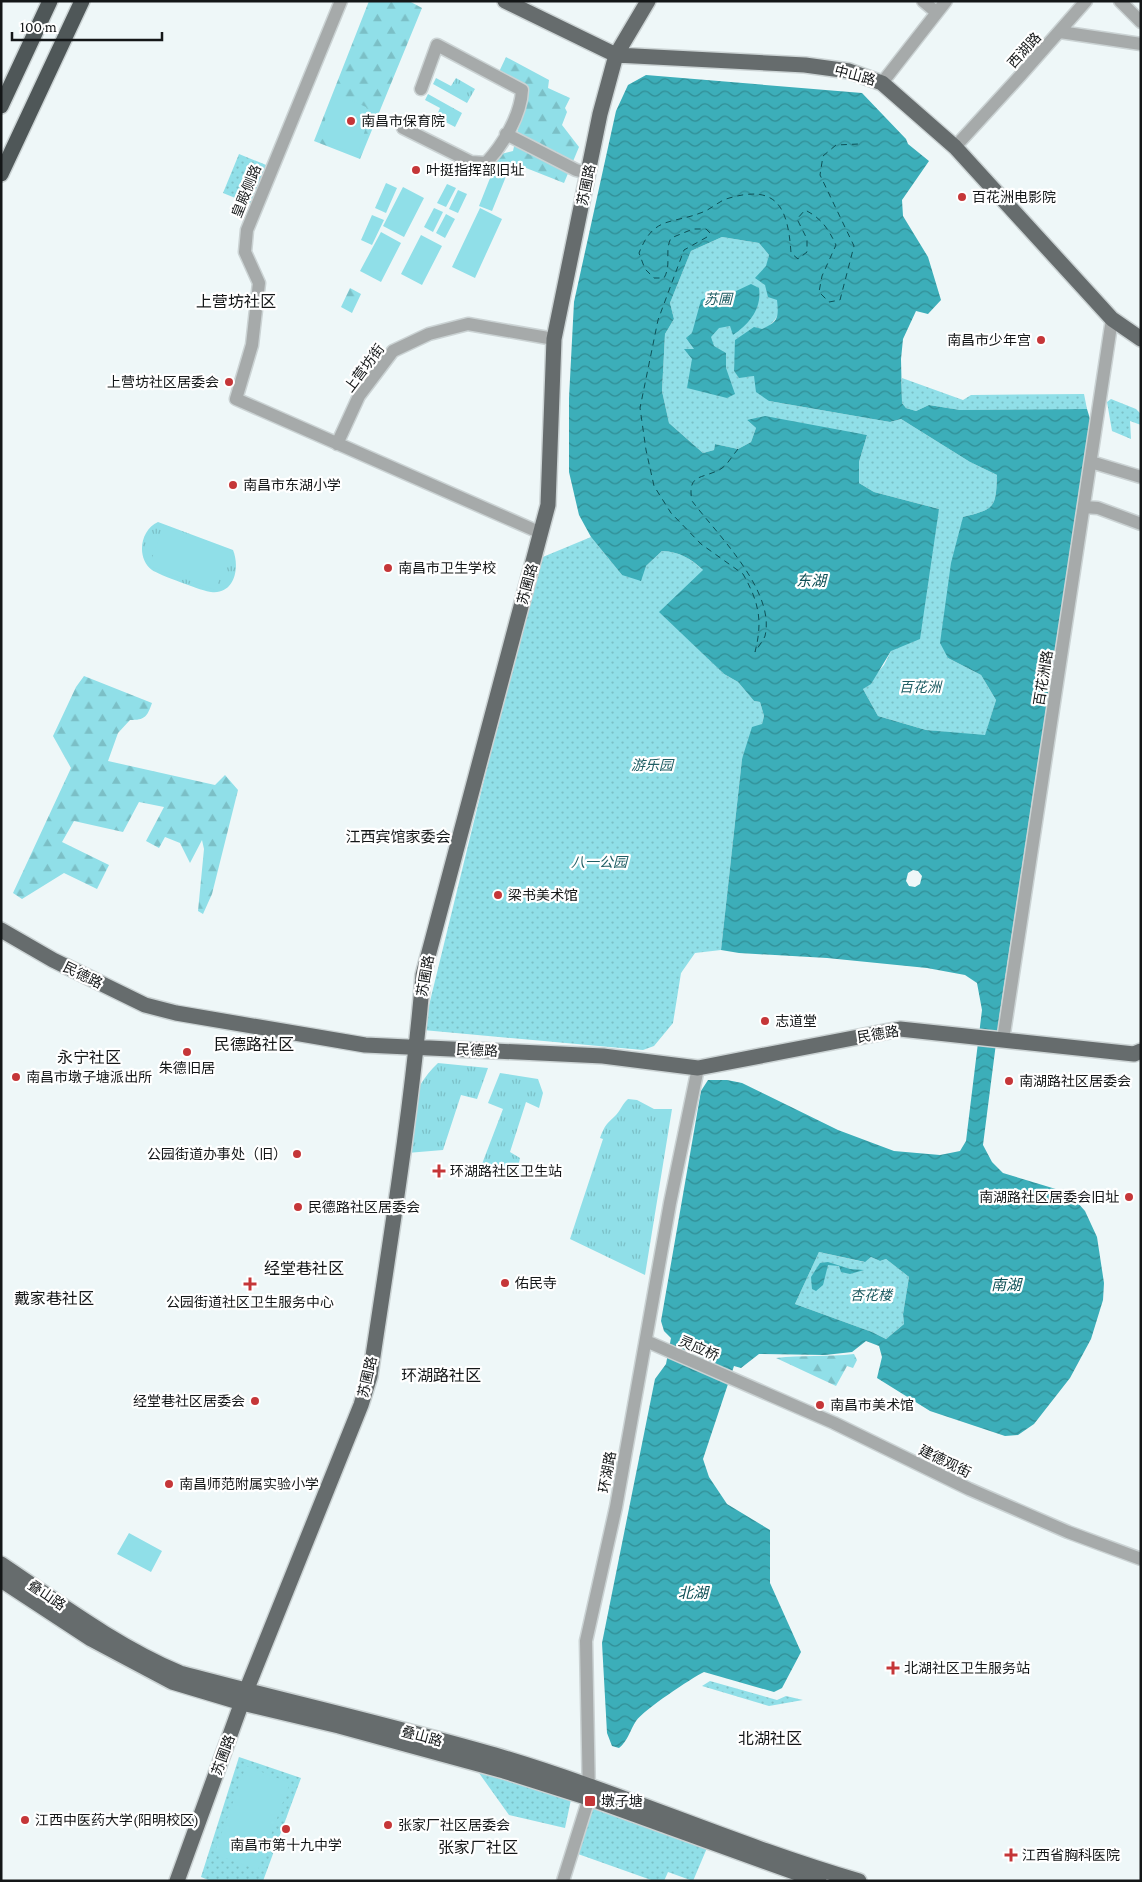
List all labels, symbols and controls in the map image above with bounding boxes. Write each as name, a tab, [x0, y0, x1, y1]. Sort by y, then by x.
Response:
scale bar	[12, 10, 162, 42]
text: 100 m	[20, 19, 57, 35]
street label: 西湖路	[1004, 29, 1044, 71]
street label: 中山路	[833, 62, 877, 88]
place label: 南昌市保育院	[361, 113, 445, 129]
marker: 南昌市保育院	[345, 115, 357, 127]
street label: 皇殿侧路	[228, 162, 264, 220]
place label: 叶挺指挥部旧址	[426, 162, 524, 178]
street label: 苏圃路	[574, 163, 598, 207]
marker: 叶挺指挥部旧址	[410, 164, 422, 176]
place label: 百花洲电影院	[972, 189, 1056, 205]
marker: 百花洲电影院	[956, 191, 968, 203]
park label: 苏圃	[704, 291, 734, 307]
district label: 上营坊社区	[196, 293, 276, 310]
place label: 南昌市少年宫	[947, 332, 1031, 348]
marker: 南昌市少年宫	[1035, 334, 1047, 346]
street label: 上营坊街	[341, 341, 387, 395]
place label: 上营坊社区居委会	[107, 374, 219, 390]
marker: 上营坊社区居委会	[223, 376, 235, 388]
place label: 南昌市东湖小学	[243, 477, 341, 493]
marker: 南昌市东湖小学	[227, 479, 239, 491]
place label: 南昌市卫生学校	[398, 560, 496, 576]
marker: 南昌市卫生学校	[382, 562, 394, 574]
street label: 苏圃路	[514, 562, 540, 606]
water label: 东湖	[796, 573, 828, 589]
street label: 百花洲路	[1031, 649, 1055, 707]
park label: 百花洲	[899, 679, 943, 695]
park label: 游乐园	[631, 757, 675, 773]
district label: 江西宾馆家委会	[345, 829, 451, 845]
park label: 八一公园	[571, 854, 629, 870]
place label: 梁书美术馆	[508, 887, 578, 903]
marker: 梁书美术馆	[492, 889, 504, 901]
street label: 苏圃路	[413, 954, 437, 998]
street label: 民德路	[61, 959, 105, 991]
place label: 志道堂	[775, 1013, 817, 1029]
marker: 志道堂	[759, 1015, 771, 1027]
street label: 民德路	[856, 1023, 900, 1045]
district label: 民德路社区	[214, 1036, 294, 1053]
street label: 民德路	[456, 1041, 498, 1059]
marker: 朱德旧居	[181, 1046, 193, 1058]
district label: 永宁社区	[57, 1049, 121, 1066]
place label: 朱德旧居	[159, 1060, 215, 1076]
place label: 南昌市墩子塘派出所	[26, 1069, 152, 1085]
marker: 南昌市墩子塘派出所	[10, 1071, 22, 1083]
place label: 南湖路社区居委会	[1019, 1073, 1131, 1089]
marker: 南湖路社区居委会	[1003, 1075, 1015, 1087]
place label: 公园街道办事处（旧）	[147, 1146, 287, 1162]
marker: 公园街道办事处（旧）	[291, 1148, 303, 1160]
place label: 环湖路社区卫生站	[450, 1163, 562, 1179]
marker: 环湖路社区卫生站	[432, 1164, 446, 1178]
place label: 南湖路社区居委会旧址	[979, 1189, 1119, 1205]
marker: 南湖路社区居委会旧址	[1123, 1191, 1135, 1203]
place label: 民德路社区居委会	[308, 1199, 420, 1215]
marker: 民德路社区居委会	[292, 1201, 304, 1213]
district label: 经堂巷社区	[264, 1260, 344, 1277]
place label: 佑民寺	[515, 1275, 557, 1291]
marker: 公园街道社区卫生服务中心	[243, 1277, 257, 1291]
marker: 佑民寺	[499, 1277, 511, 1289]
water label: 南湖	[991, 1277, 1023, 1293]
park label: 杏花楼	[850, 1287, 894, 1303]
district label: 戴家巷社区	[14, 1290, 94, 1307]
place label: 公园街道社区卫生服务中心	[166, 1294, 334, 1310]
street label: 灵应桥	[677, 1332, 721, 1364]
street label: 苏圃路	[354, 1355, 380, 1399]
district label: 环湖路社区	[401, 1367, 481, 1384]
place label: 经堂巷社区居委会	[133, 1393, 245, 1409]
marker: 经堂巷社区居委会	[249, 1395, 261, 1407]
place label: 南昌市美术馆	[830, 1397, 914, 1413]
marker: 南昌市美术馆	[814, 1399, 826, 1411]
street label: 建德观街	[916, 1442, 974, 1480]
street label: 环湖路	[595, 1450, 619, 1494]
place label: 南昌师范附属实验小学	[179, 1476, 319, 1492]
marker: 南昌师范附属实验小学	[163, 1478, 175, 1490]
street label: 叠山路	[25, 1577, 69, 1613]
water label: 北湖	[678, 1585, 710, 1601]
place label: 北湖社区卫生服务站	[904, 1660, 1030, 1676]
marker: 北湖社区卫生服务站	[886, 1661, 900, 1675]
street label: 叠山路	[400, 1723, 444, 1749]
district label: 北湖社区	[738, 1730, 802, 1747]
street label: 苏圃路	[208, 1733, 238, 1777]
place label: 墩子塘	[601, 1793, 643, 1809]
marker: 墩子塘	[583, 1794, 597, 1808]
place label: 江西中医药大学(阳明校区)	[35, 1812, 199, 1829]
marker: 江西中医药大学(阳明校区)	[19, 1814, 31, 1826]
place label: 张家厂社区居委会	[398, 1817, 510, 1833]
marker: 张家厂社区居委会	[382, 1819, 394, 1831]
marker: 南昌市第十九中学	[280, 1823, 292, 1835]
place label: 南昌市第十九中学	[230, 1837, 342, 1853]
district label: 张家厂社区	[438, 1839, 518, 1856]
place label: 江西省胸科医院	[1022, 1847, 1120, 1863]
marker: 江西省胸科医院	[1004, 1848, 1018, 1862]

